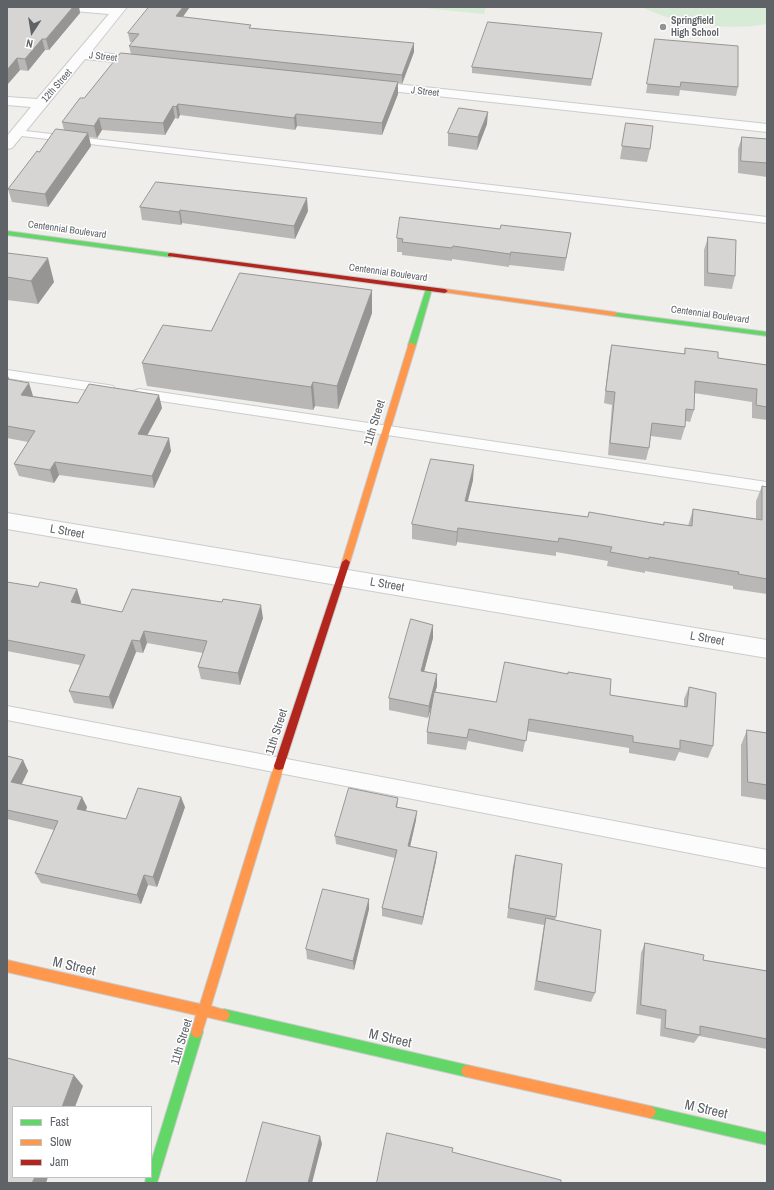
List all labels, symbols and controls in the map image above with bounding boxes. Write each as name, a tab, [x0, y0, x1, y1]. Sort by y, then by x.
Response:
north arrow	[12, 12, 52, 52]
place label: Springfield High School	[671, 15, 719, 38]
marker: Springfield High School	[658, 22, 668, 32]
text: N	[25, 36, 34, 51]
street label: J Street	[88, 50, 118, 64]
street label: 12th Street	[39, 67, 75, 105]
street label: J Street	[410, 85, 440, 99]
street label: Centennial Boulevard	[27, 219, 107, 241]
street label: Centennial Boulevard	[348, 262, 428, 284]
street label: Centennial Boulevard	[670, 304, 750, 326]
street label: 11th Street	[361, 398, 389, 448]
street label: L Street	[49, 522, 85, 542]
street label: L Street	[369, 575, 405, 595]
street label: L Street	[689, 629, 725, 649]
street label: 11th Street	[263, 707, 291, 757]
street label: M Street	[51, 954, 97, 980]
street label: 11th Street	[168, 1017, 196, 1067]
street label: M Street	[367, 1026, 413, 1052]
street label: M Street	[683, 1097, 729, 1123]
legend	[12, 1106, 152, 1178]
text: Fast	[50, 1114, 69, 1130]
text: Slow	[50, 1134, 71, 1150]
text: Jam	[50, 1154, 69, 1170]

